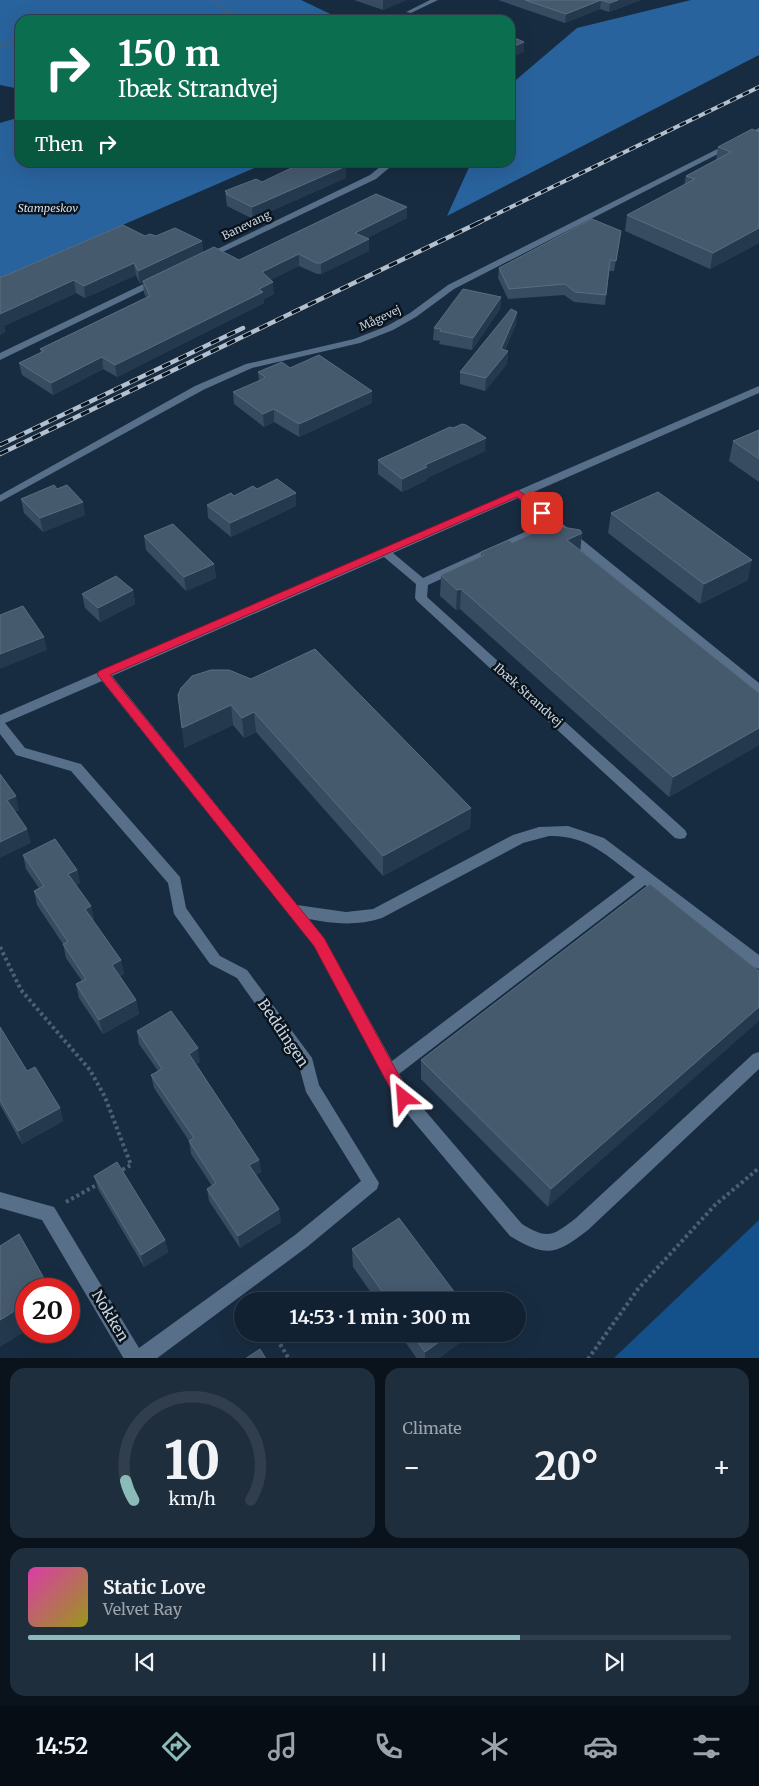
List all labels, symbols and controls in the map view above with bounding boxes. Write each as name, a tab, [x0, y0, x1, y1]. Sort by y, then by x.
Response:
text: 150 m	[118, 32, 220, 76]
icon: right	[35, 35, 100, 100]
text: Ibæk Strandvej	[118, 75, 279, 103]
icon: right	[93, 130, 121, 158]
text: Then	[35, 132, 83, 156]
park label: Stampeskov	[18, 201, 78, 215]
street label: Banevang	[219, 207, 273, 243]
street label: Mågevej	[357, 302, 403, 334]
pin	[521, 492, 563, 534]
icon: arrive	[528, 499, 556, 527]
street label: Ibæk Strandvej	[491, 660, 566, 730]
street label: Beddingen	[254, 995, 313, 1070]
position arrow	[377, 1071, 429, 1123]
speed limit sign: 20	[15, 1278, 80, 1343]
street label: Nokken	[88, 1287, 133, 1345]
text: 14:53 · 1 min · 300 m	[290, 1305, 470, 1329]
text: Climate	[403, 1418, 462, 1438]
text: 10	[164, 1428, 220, 1493]
text: 20°	[535, 1443, 599, 1490]
text: −	[403, 1449, 421, 1485]
text: +	[712, 1449, 731, 1485]
text: km/h	[169, 1487, 216, 1510]
text: Static Love	[103, 1575, 206, 1599]
text: Velvet Ray	[103, 1599, 182, 1619]
icon: previous	[131, 1648, 159, 1676]
icon: pause	[365, 1648, 393, 1676]
icon: next	[600, 1648, 628, 1676]
icon: directions	[159, 1729, 194, 1764]
icon: music	[265, 1729, 300, 1764]
icon: phone	[371, 1729, 406, 1764]
icon: climate	[477, 1729, 512, 1764]
icon: car	[583, 1729, 618, 1764]
icon: filters	[689, 1729, 724, 1764]
text: 14:52	[35, 1732, 88, 1760]

